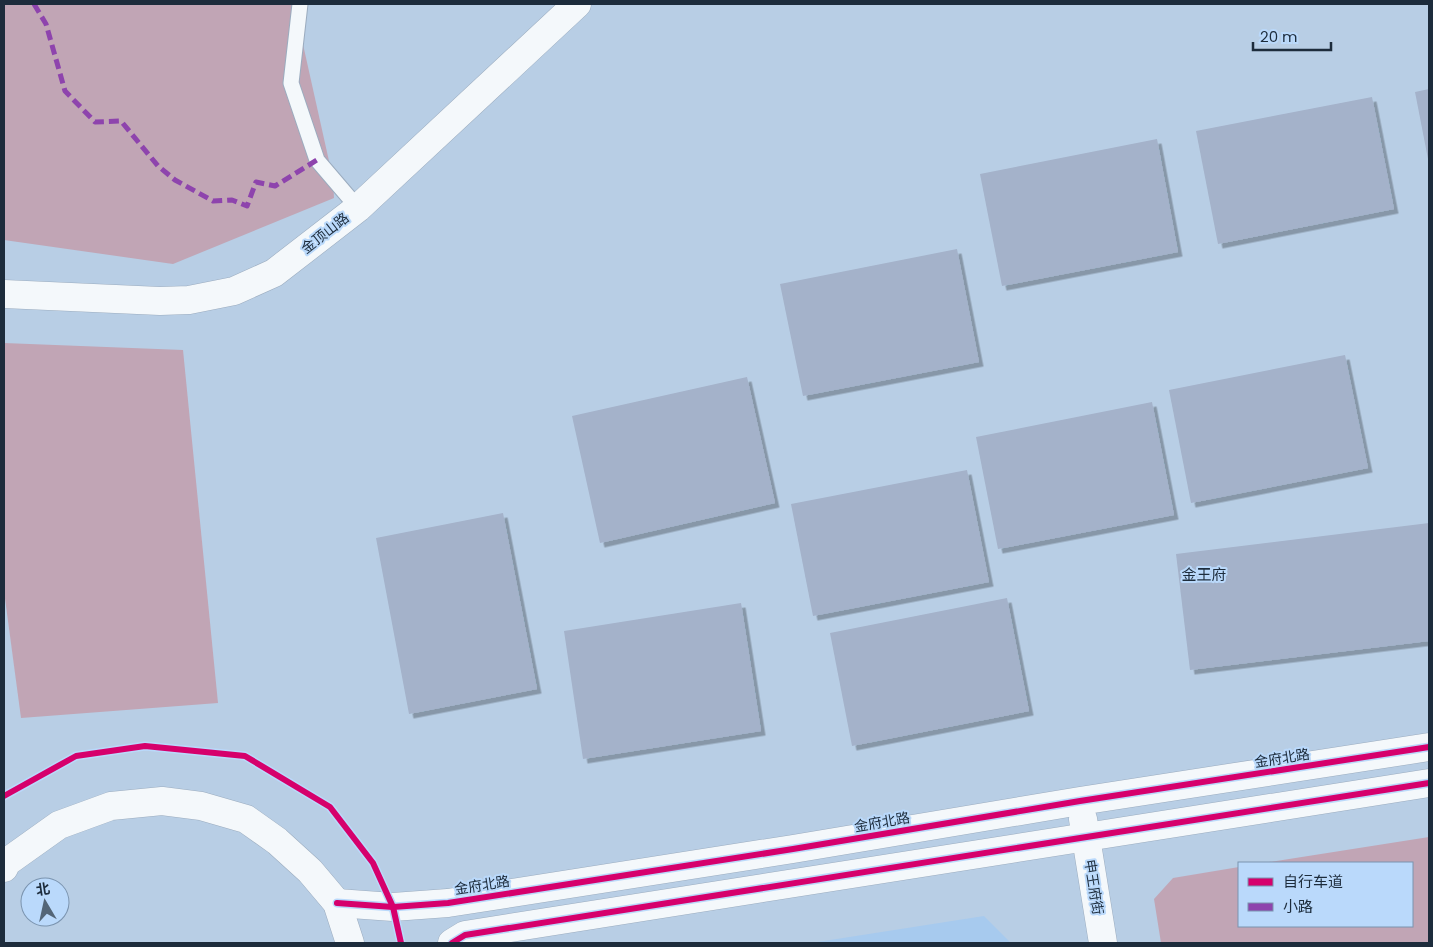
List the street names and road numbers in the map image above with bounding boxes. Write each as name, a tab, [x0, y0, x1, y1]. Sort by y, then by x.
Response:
street label: 金顶山路	[297, 208, 353, 258]
street label: 金府北路	[1253, 744, 1311, 772]
street label: 金府北路	[853, 807, 911, 837]
street label: 申王府街	[1080, 858, 1108, 916]
street label: 金府北路	[453, 871, 511, 899]

